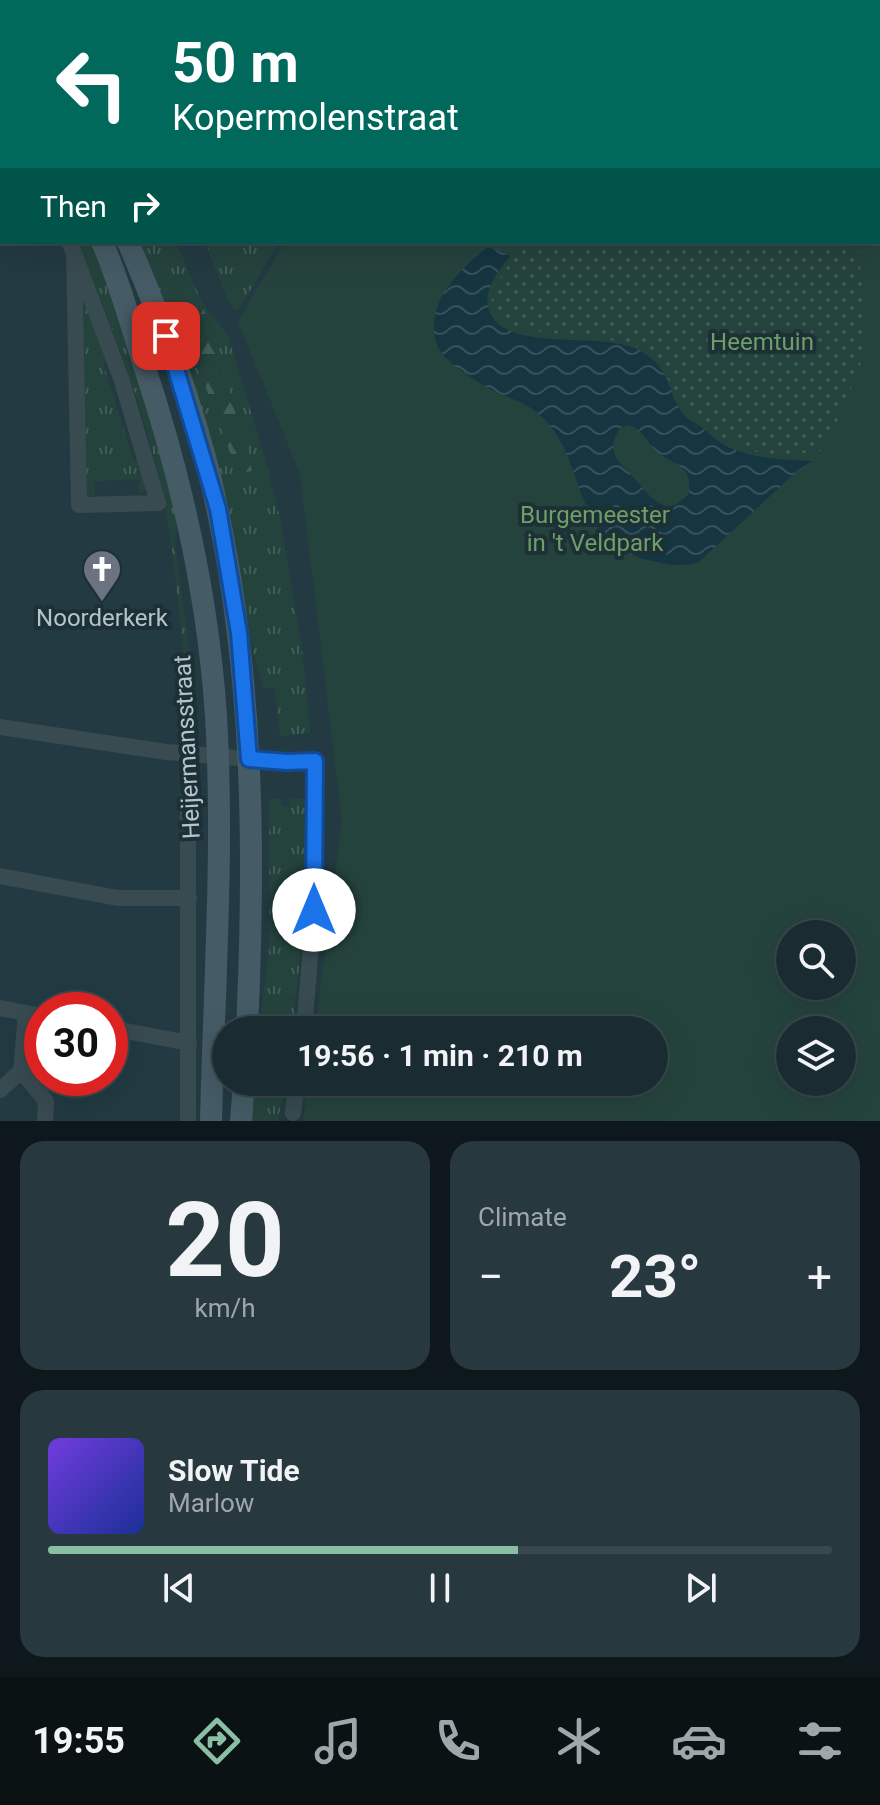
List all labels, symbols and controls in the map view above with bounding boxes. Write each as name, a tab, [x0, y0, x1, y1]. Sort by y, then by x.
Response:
text: 50 m	[172, 30, 299, 96]
icon: left	[40, 32, 144, 136]
text: Kopermolenstraat	[172, 97, 459, 139]
icon: right	[123, 184, 167, 228]
text: Then	[40, 189, 107, 224]
pin	[132, 302, 200, 370]
icon: arrive	[144, 314, 188, 358]
park label: Heemtuin	[710, 328, 814, 356]
park label: Burgemeester in 't Veldpark	[520, 501, 670, 557]
church icon: Noorderkerk	[81, 548, 123, 603]
place label: Noorderkerk	[36, 604, 169, 632]
street label: Heijermansstraat	[168, 654, 206, 840]
position arrow	[272, 868, 356, 952]
map controls	[776, 920, 856, 1096]
button: search	[776, 920, 856, 1000]
speed limit sign: 30	[24, 992, 128, 1096]
button: layers	[776, 1016, 856, 1096]
text: 19:56 · 1 min · 210 m	[297, 1038, 583, 1073]
text: 20	[165, 1180, 285, 1301]
text: Climate	[478, 1202, 567, 1232]
text: 23°	[609, 1241, 701, 1312]
text: −	[478, 1251, 503, 1303]
text: +	[807, 1251, 832, 1303]
text: km/h	[194, 1293, 256, 1323]
text: Slow Tide	[168, 1453, 300, 1488]
text: Marlow	[168, 1488, 254, 1518]
icon: previous	[157, 1566, 201, 1610]
icon: pause	[418, 1566, 462, 1610]
icon: next	[679, 1566, 723, 1610]
icon: directions	[189, 1713, 245, 1769]
icon: music	[310, 1713, 366, 1769]
icon: phone	[430, 1713, 486, 1769]
icon: climate	[551, 1713, 607, 1769]
icon: car	[671, 1713, 727, 1769]
icon: filters	[792, 1713, 848, 1769]
text: 19:55	[32, 1720, 125, 1762]

